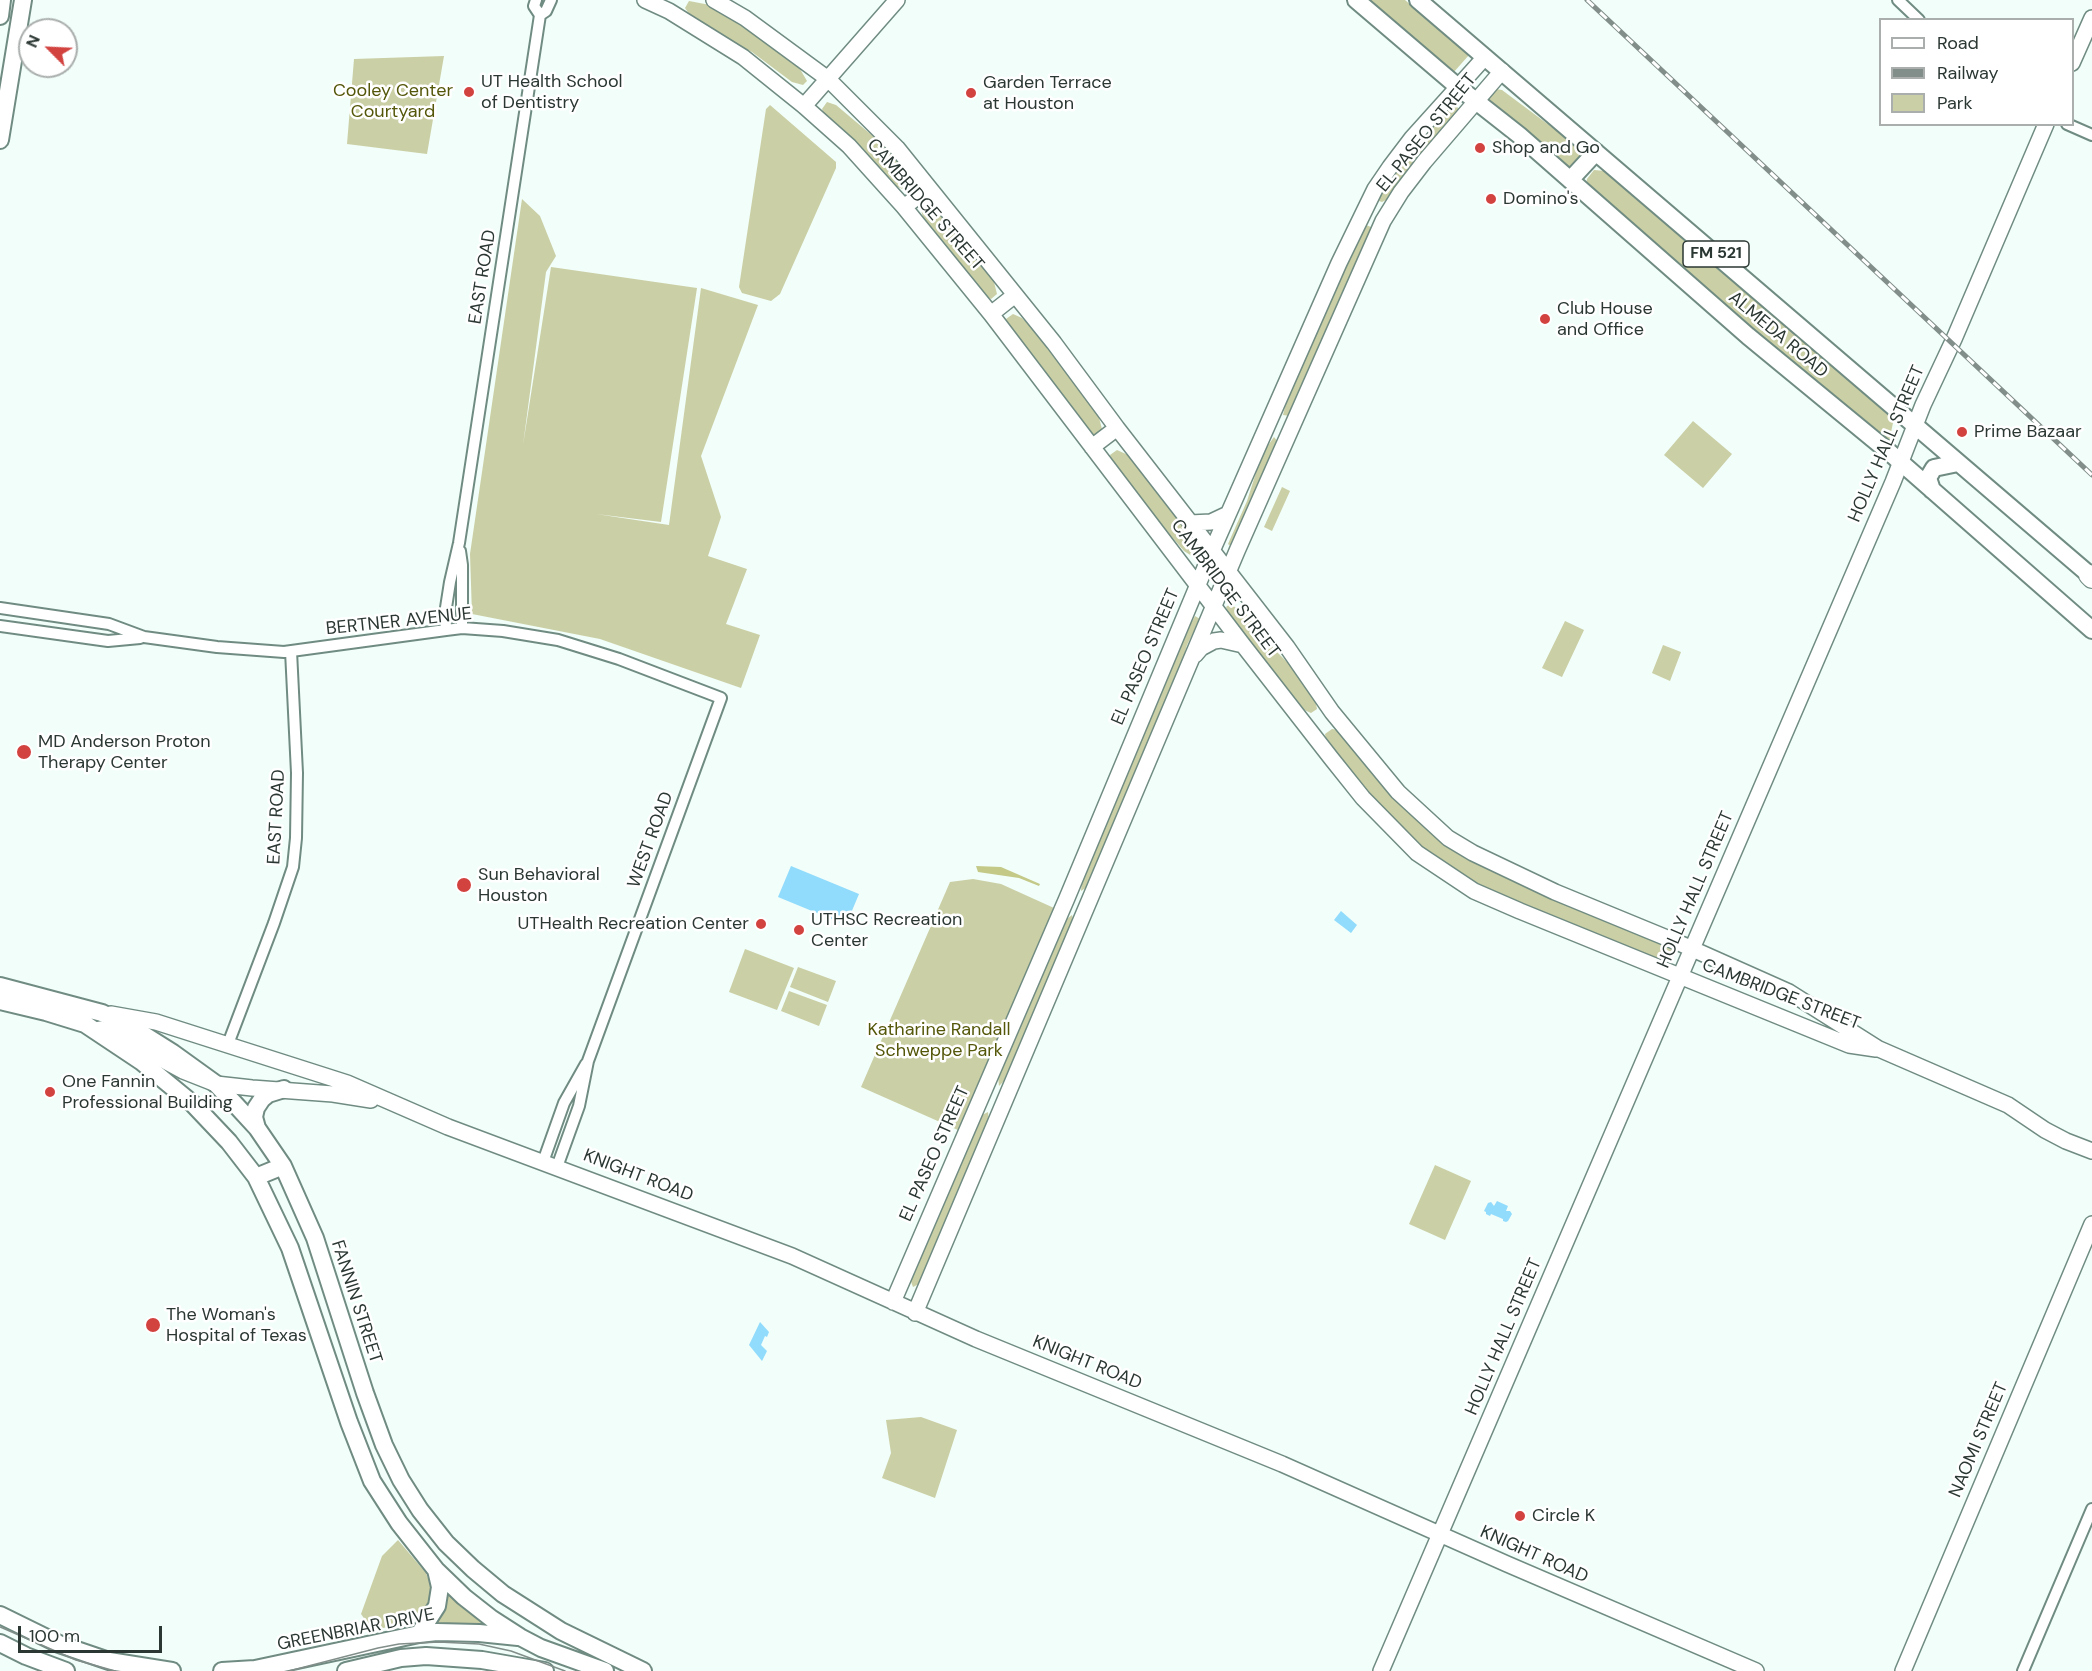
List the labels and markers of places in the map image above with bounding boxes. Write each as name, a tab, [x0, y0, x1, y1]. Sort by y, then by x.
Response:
place label: UT Health School of Dentistry	[481, 71, 623, 113]
place label: Garden Terrace at Houston	[983, 72, 1112, 115]
marker: UT Health School of Dentistry	[462, 85, 476, 99]
marker: Garden Terrace at Houston	[964, 86, 978, 100]
place label: Shop and Go	[1492, 137, 1600, 159]
marker: Shop and Go	[1473, 141, 1487, 155]
place label: Domino's	[1503, 188, 1579, 210]
marker: Domino's	[1484, 192, 1498, 206]
place label: Club House and Office	[1557, 298, 1653, 340]
marker: Club House and Office	[1538, 312, 1552, 326]
place label: Prime Bazaar	[1974, 421, 2082, 443]
marker: Prime Bazaar	[1955, 425, 1969, 439]
place label: MD Anderson Proton Therapy Center	[38, 731, 210, 774]
marker: MD Anderson Proton Therapy Center	[15, 743, 33, 761]
place label: Sun Behavioral Houston	[478, 864, 600, 906]
marker: Sun Behavioral Houston	[455, 876, 473, 894]
place label: UTHSC Recreation Center	[811, 909, 962, 952]
place label: UTHealth Recreation Center	[518, 913, 749, 935]
marker: UTHealth Recreation Center	[754, 917, 768, 931]
marker: UTHSC Recreation Center	[792, 923, 806, 937]
place label: One Fannin Professional Building	[62, 1071, 233, 1114]
marker: One Fannin Professional Building	[43, 1085, 57, 1099]
place label: The Woman's Hospital of Texas	[166, 1304, 307, 1346]
marker: The Woman's Hospital of Texas	[144, 1316, 162, 1334]
place label: Circle K	[1532, 1505, 1595, 1527]
marker: Circle K	[1513, 1509, 1527, 1523]

